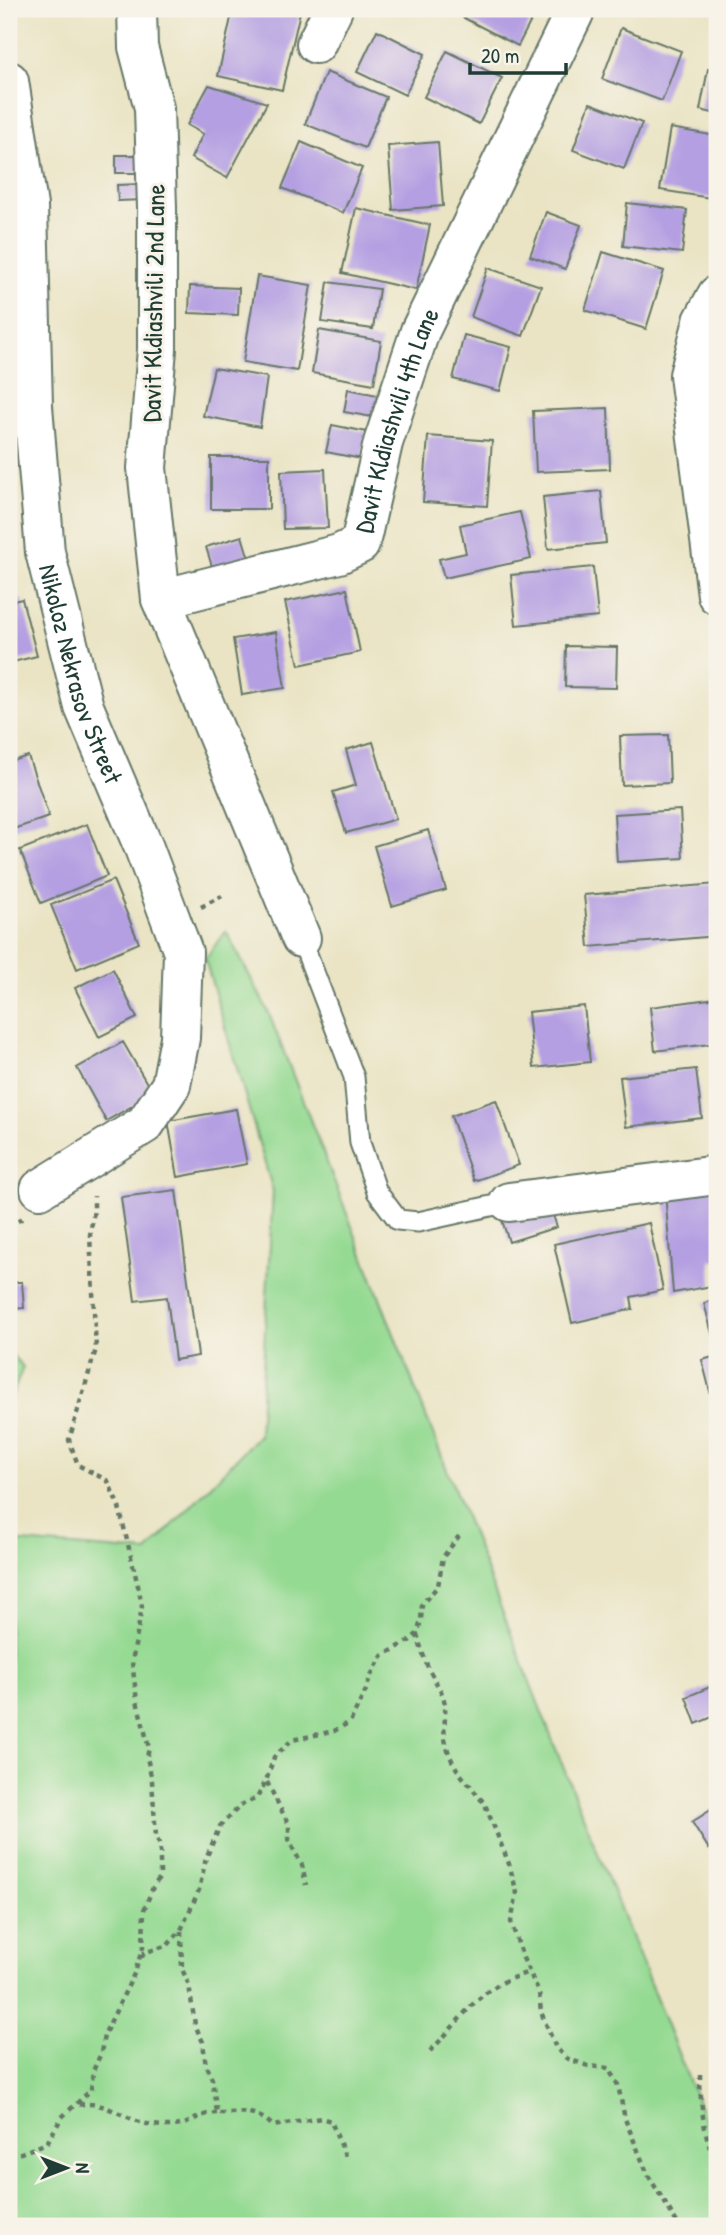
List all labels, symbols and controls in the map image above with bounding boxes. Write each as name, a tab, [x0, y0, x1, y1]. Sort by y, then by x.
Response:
scale bar	[470, 32, 567, 76]
text: 20 m	[481, 41, 519, 70]
street label: Davit Kldiashvili 2nd Lane	[133, 184, 173, 422]
street label: Davit Kldiashvili 4th Lane	[346, 301, 446, 536]
street label: Nikoloz Nekrasov Street	[31, 560, 132, 790]
north arrow	[32, 2134, 102, 2204]
text: N	[70, 2163, 96, 2173]

